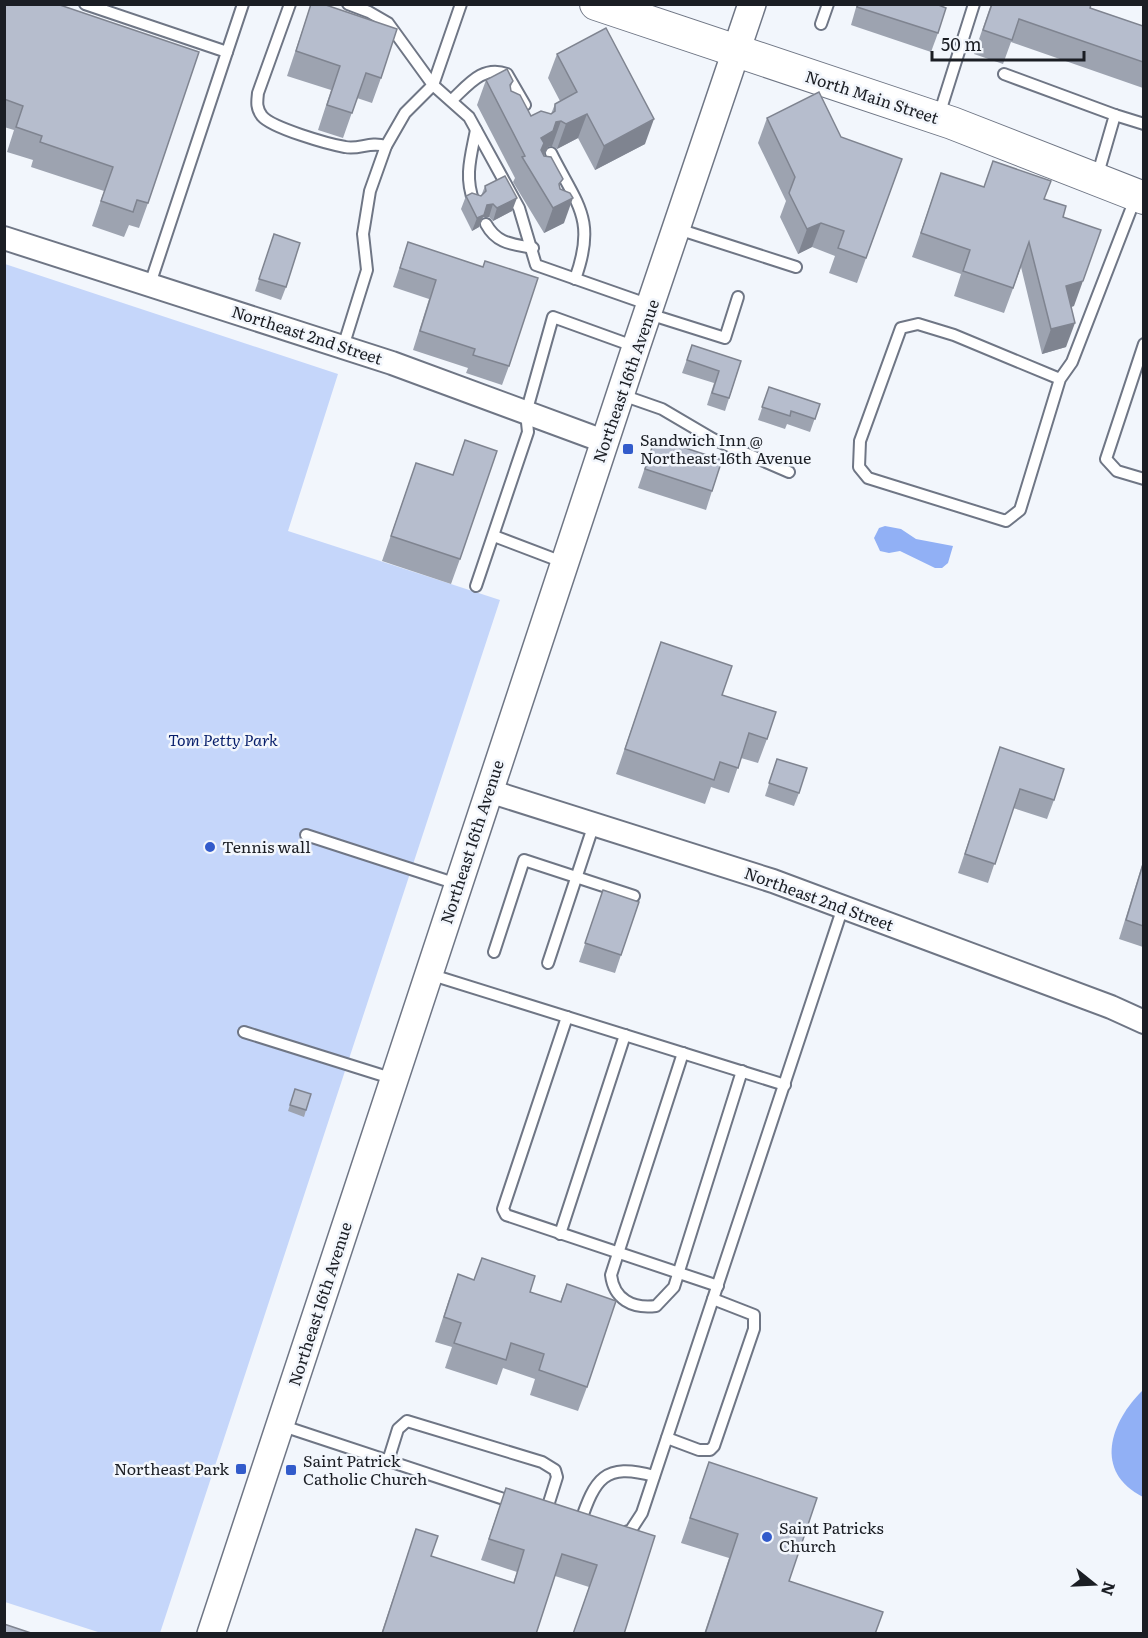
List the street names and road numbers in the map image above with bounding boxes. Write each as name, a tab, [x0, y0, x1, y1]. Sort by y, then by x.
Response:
street label: North Main Street	[803, 63, 943, 129]
street label: Northeast 16th Avenue	[586, 296, 664, 466]
street label: Northeast 2nd Street	[229, 298, 386, 370]
street label: Northeast 16th Avenue	[433, 756, 509, 927]
street label: Northeast 2nd Street	[741, 860, 898, 936]
street label: Northeast 16th Avenue	[281, 1218, 357, 1389]

